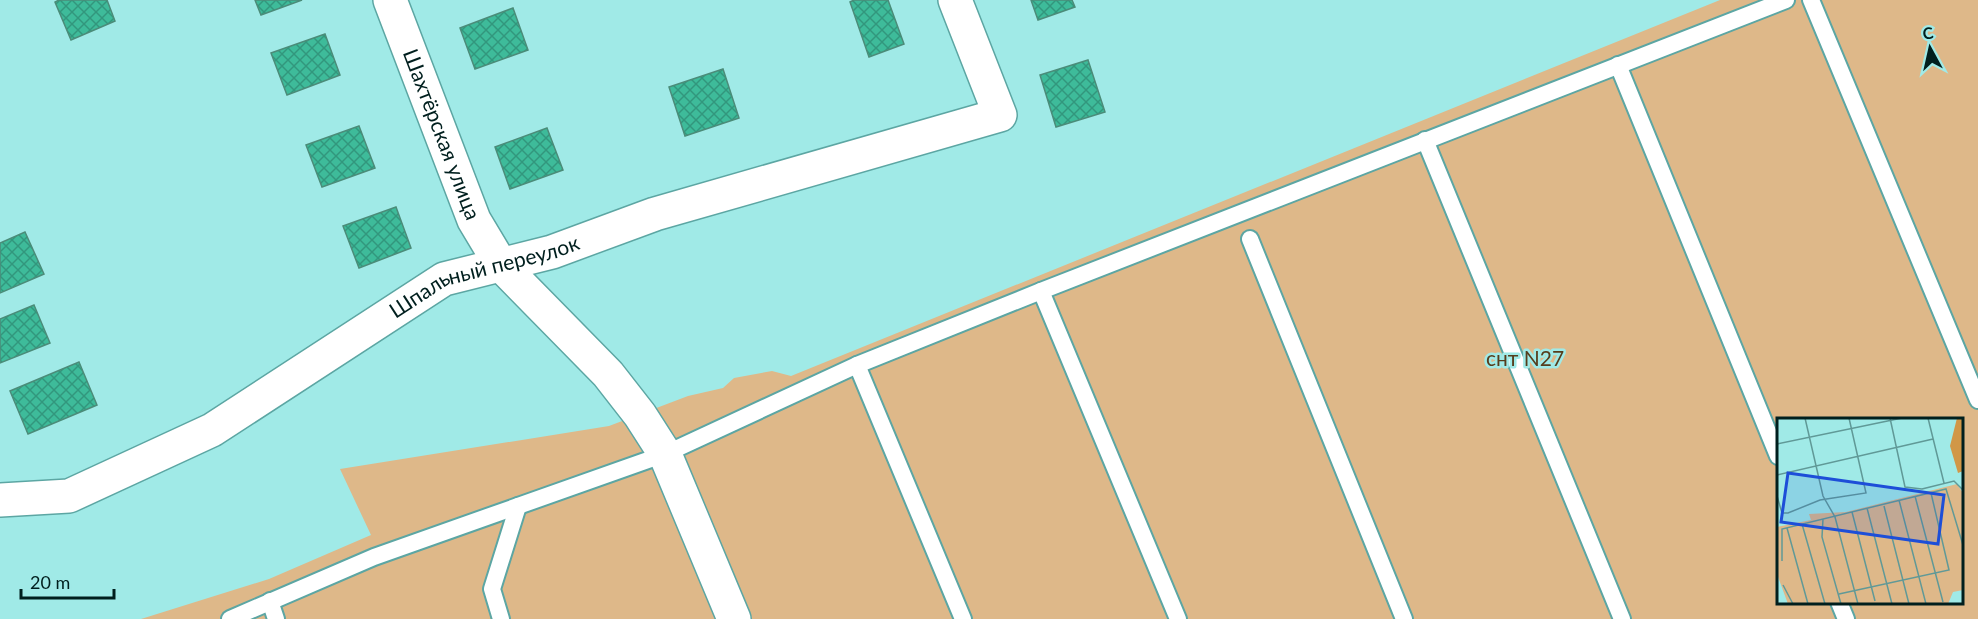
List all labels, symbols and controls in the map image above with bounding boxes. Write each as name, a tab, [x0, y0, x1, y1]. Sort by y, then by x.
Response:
north arrow	[1900, 18, 1960, 78]
text: С	[1921, 22, 1935, 43]
street label: Шахтёрская улица	[399, 45, 487, 223]
street label: Шпальный переулок	[384, 229, 582, 322]
park label: снт N27	[1486, 345, 1564, 370]
inset map	[1777, 418, 1963, 604]
scale bar	[21, 562, 114, 600]
text: 20 m	[30, 571, 70, 593]

